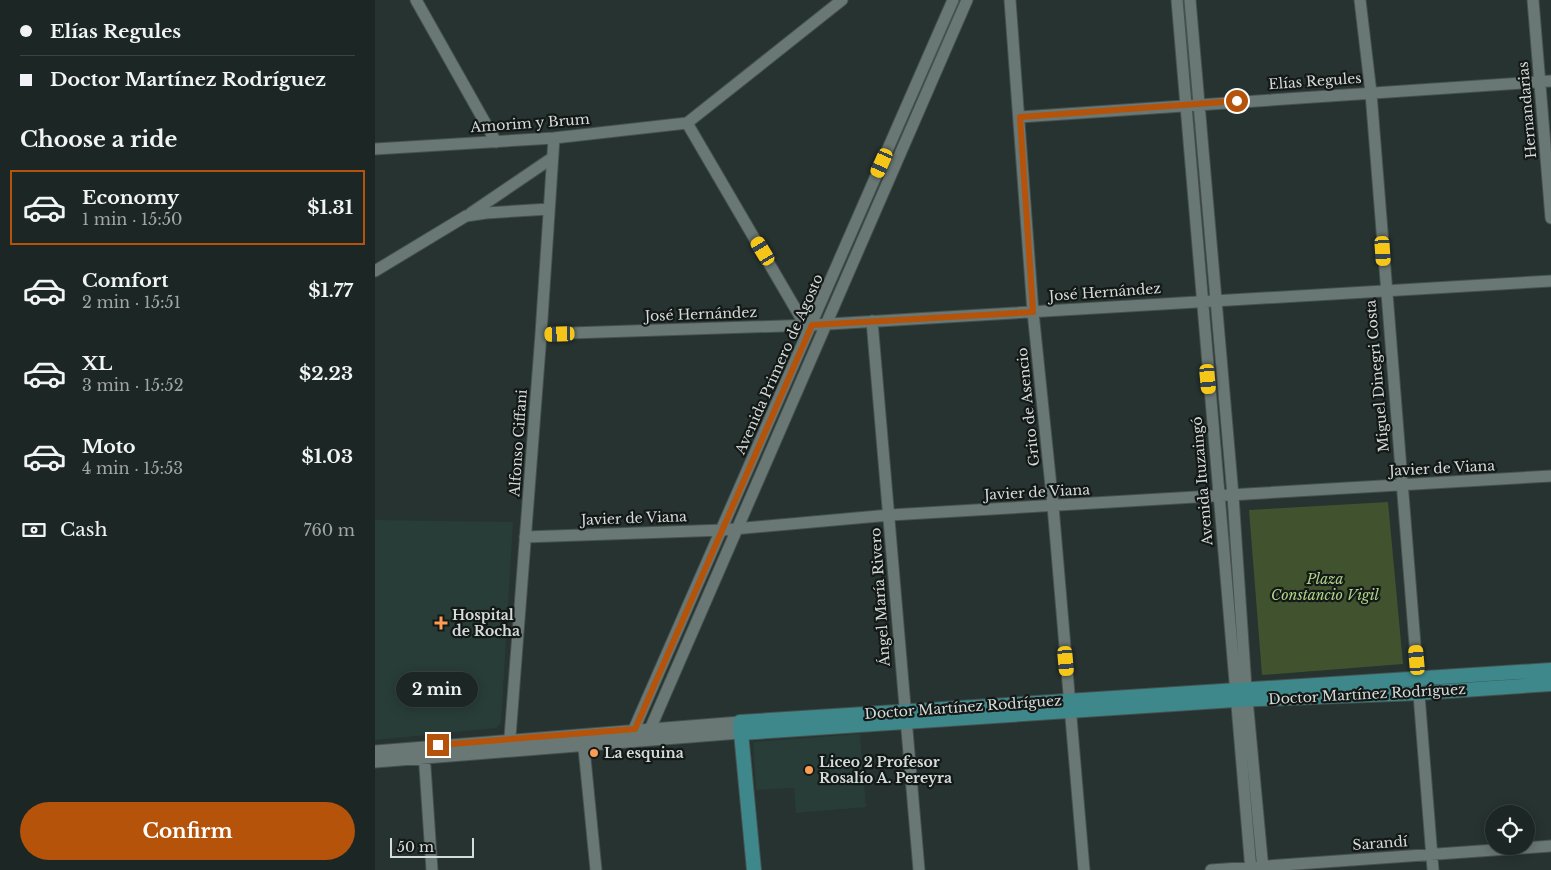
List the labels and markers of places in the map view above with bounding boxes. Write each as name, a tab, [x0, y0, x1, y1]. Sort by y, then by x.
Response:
place label: Hospital de Rocha	[452, 606, 520, 640]
marker: Hospital de Rocha	[434, 616, 448, 630]
place label: La esquina	[604, 744, 684, 762]
marker: La esquina	[588, 747, 600, 759]
place label: Liceo 2 Profesor Rosalío A. Pereyra	[819, 753, 952, 787]
marker: Liceo 2 Profesor Rosalío A. Pereyra	[803, 764, 815, 776]

